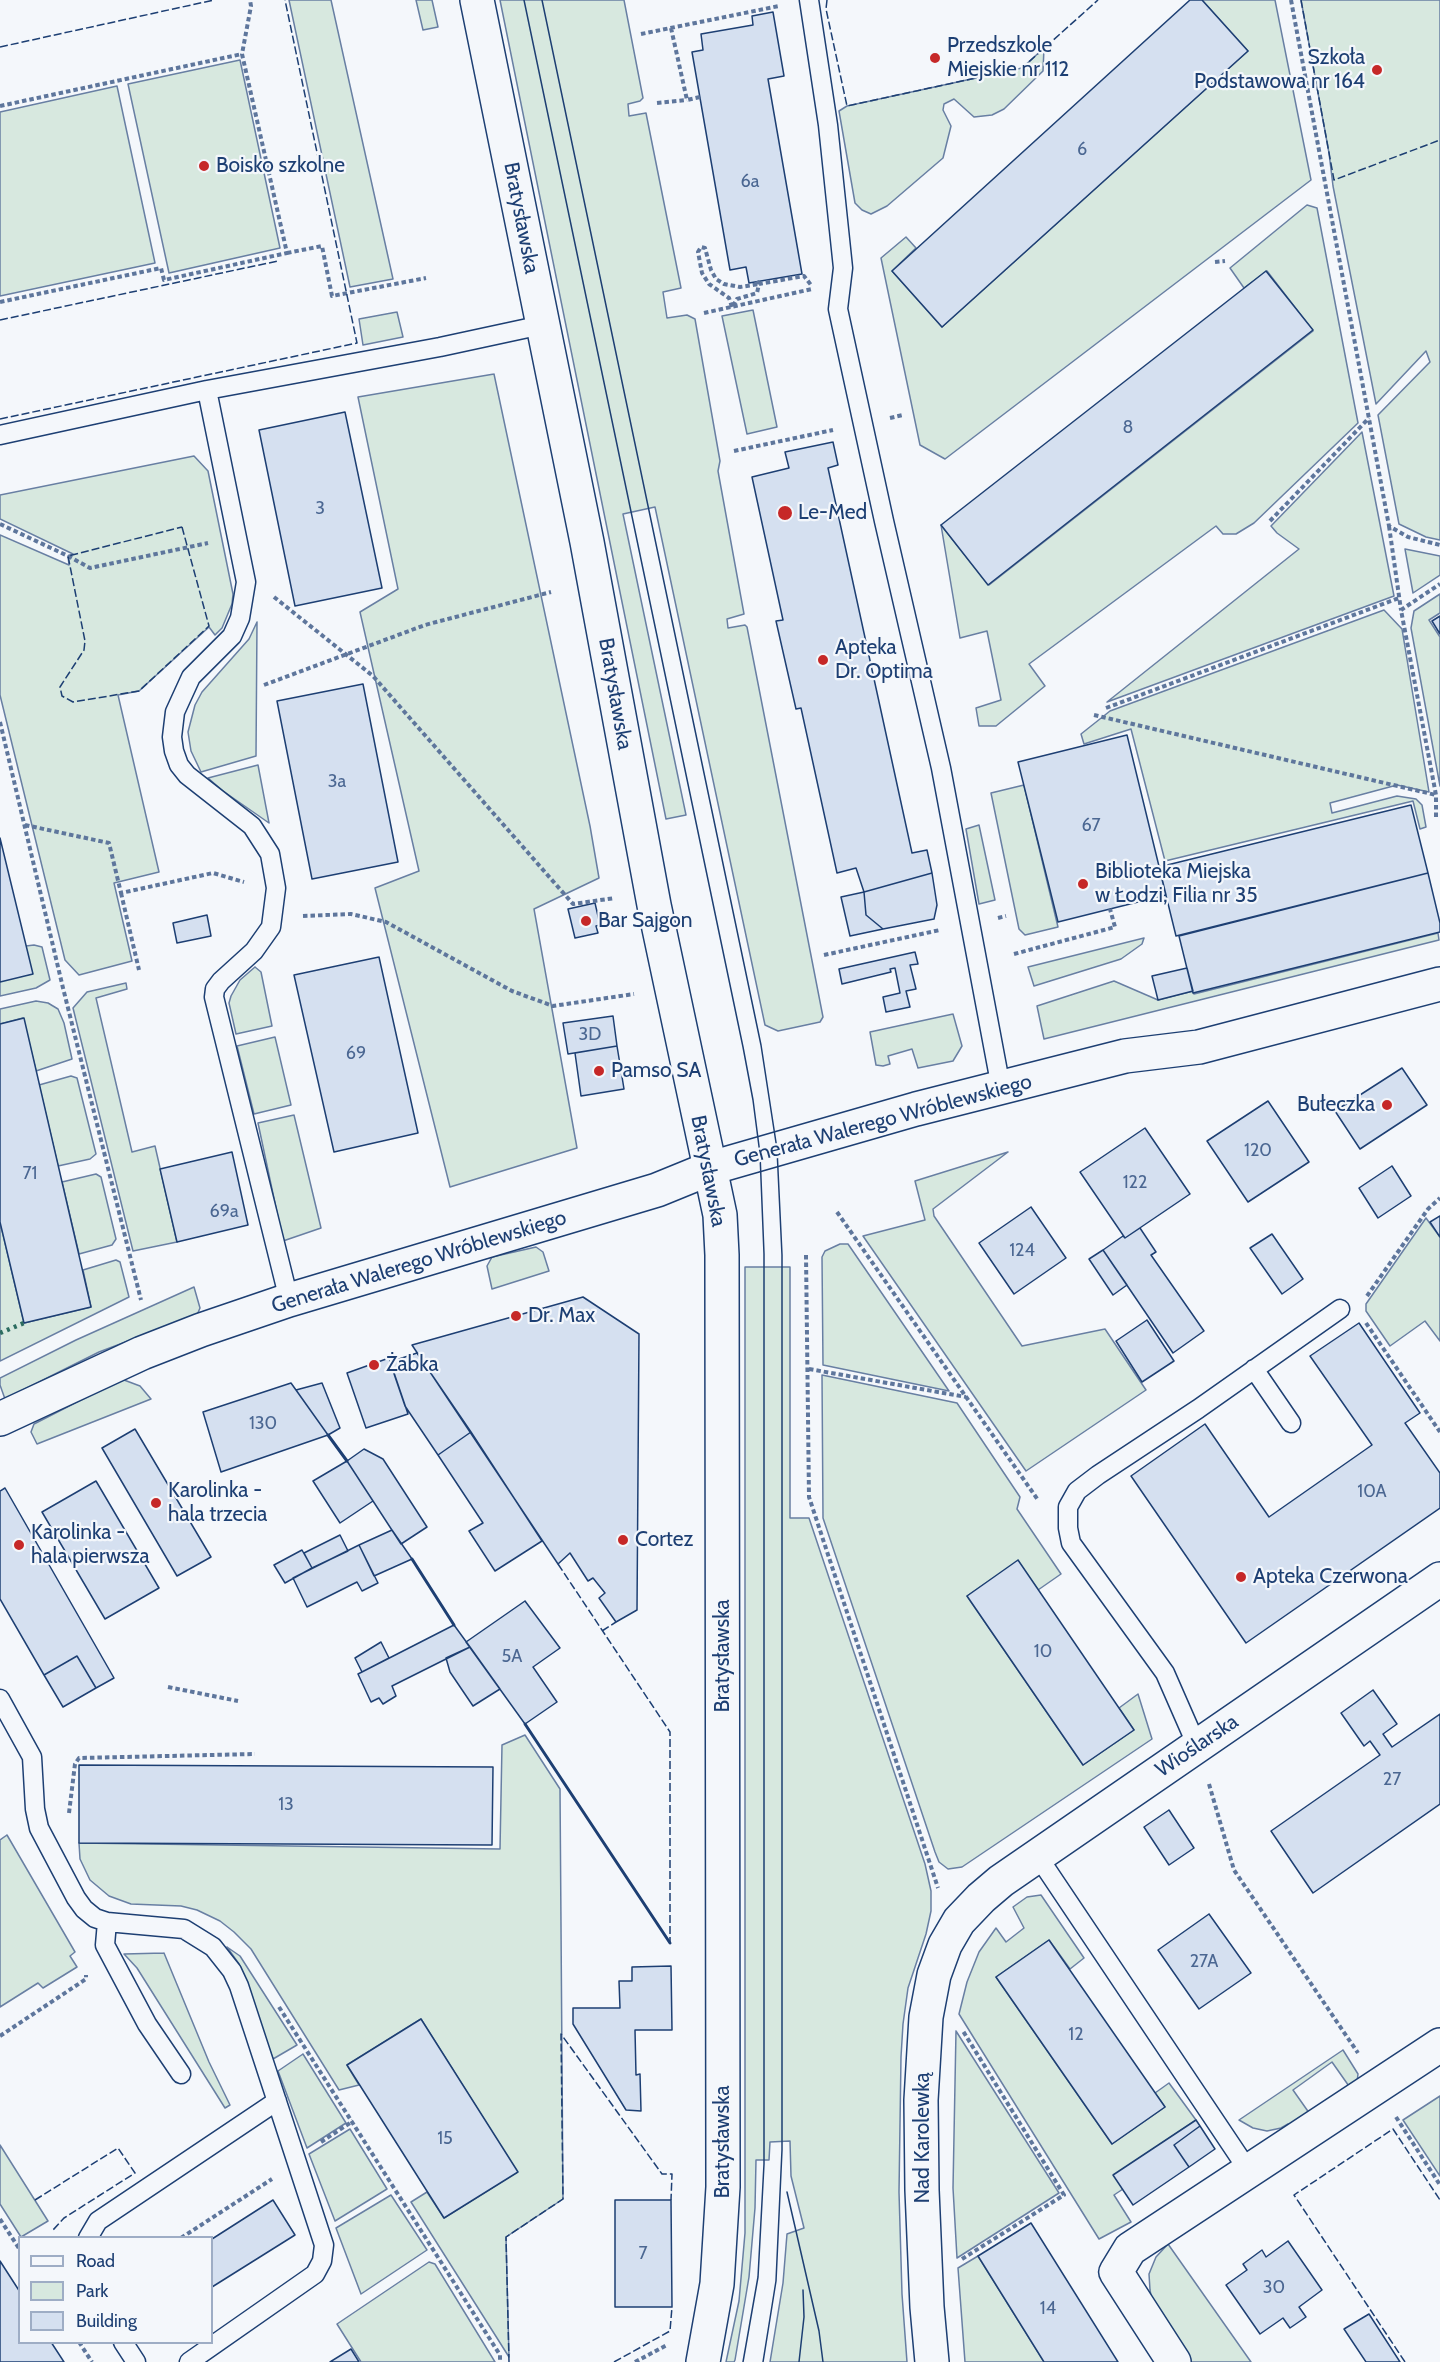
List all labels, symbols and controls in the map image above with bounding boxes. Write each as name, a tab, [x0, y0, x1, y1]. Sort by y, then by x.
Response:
place label: Przedszkole Miejskie nr 112	[947, 33, 1069, 83]
place label: Szkoła Podstawowa nr 164	[1194, 45, 1365, 95]
marker: Przedszkole Miejskie nr 112	[928, 51, 942, 65]
marker: Szkoła Podstawowa nr 164	[1370, 63, 1384, 77]
house number: 6	[1077, 139, 1087, 161]
place label: Boisko szkolne	[216, 153, 345, 179]
marker: Boisko szkolne	[197, 159, 211, 173]
street label: Bratysławska	[498, 160, 544, 276]
house number: 6a	[741, 171, 759, 193]
house number: 8	[1123, 417, 1133, 439]
house number: 3	[315, 498, 325, 520]
place label: Le-Med	[798, 500, 867, 526]
marker: Le-Med	[776, 504, 794, 522]
place label: Apteka Dr. Optima	[835, 635, 933, 685]
street label: Bratysławska	[593, 636, 637, 752]
marker: Apteka Dr. Optima	[816, 653, 830, 667]
house number: 3a	[328, 771, 346, 793]
house number: 67	[1081, 815, 1101, 837]
place label: Biblioteka Miejska w Łodzi, Filia nr 35	[1095, 859, 1258, 909]
marker: Biblioteka Miejska w Łodzi, Filia nr 35	[1076, 877, 1090, 891]
place label: Bar Sajgon	[598, 908, 693, 934]
marker: Bar Sajgon	[579, 914, 593, 928]
house number: 3D	[579, 1024, 601, 1046]
house number: 69	[346, 1043, 366, 1065]
place label: Pamso SA	[611, 1058, 701, 1084]
marker: Pamso SA	[592, 1064, 606, 1078]
street label: Generała Walerego Wróblewskiego	[731, 1069, 1035, 1173]
place label: Bułeczka	[1297, 1092, 1375, 1118]
marker: Bułeczka	[1380, 1098, 1394, 1112]
street label: Bratysławska	[685, 1113, 731, 1229]
house number: 120	[1244, 1140, 1272, 1162]
house number: 71	[23, 1163, 37, 1185]
house number: 122	[1123, 1172, 1147, 1194]
house number: 69a	[209, 1201, 239, 1223]
street label: Generała Walerego Wróblewskiego	[269, 1205, 569, 1319]
house number: 124	[1009, 1240, 1035, 1262]
place label: Dr. Max	[528, 1303, 595, 1329]
marker: Dr. Max	[509, 1309, 523, 1323]
place label: Żabka	[386, 1352, 439, 1378]
marker: Żabka	[367, 1358, 381, 1372]
house number: 130	[249, 1413, 277, 1435]
place label: Karolinka - hala trzecia	[168, 1478, 267, 1528]
house number: 10A	[1357, 1481, 1387, 1503]
marker: Karolinka - hala trzecia	[149, 1496, 163, 1510]
place label: Karolinka - hala pierwsza	[31, 1520, 150, 1570]
place label: Cortez	[635, 1527, 693, 1553]
marker: Cortez	[616, 1533, 630, 1547]
marker: Karolinka - hala pierwsza	[12, 1538, 26, 1552]
place label: Apteka Czerwona	[1253, 1564, 1408, 1590]
marker: Apteka Czerwona	[1234, 1570, 1248, 1584]
street label: Bratysławska	[710, 1599, 736, 1713]
house number: 10	[1034, 1641, 1052, 1663]
house number: 5A	[502, 1646, 522, 1668]
street label: Wioślarska	[1151, 1709, 1243, 1783]
house number: 27	[1383, 1769, 1401, 1791]
house number: 13	[278, 1794, 294, 1816]
house number: 27A	[1190, 1951, 1218, 1973]
house number: 12	[1068, 2024, 1084, 2046]
street label: Nad Karolewką	[910, 2072, 936, 2204]
street label: Bratysławska	[710, 2085, 736, 2199]
house number: 15	[437, 2128, 453, 2150]
legend	[18, 2236, 213, 2344]
house number: 7	[638, 2243, 648, 2265]
text: Road	[76, 2250, 115, 2272]
house number: 30	[1263, 2277, 1285, 2299]
text: Park	[76, 2280, 108, 2302]
house number: 14	[1040, 2298, 1056, 2320]
text: Building	[76, 2310, 137, 2332]

